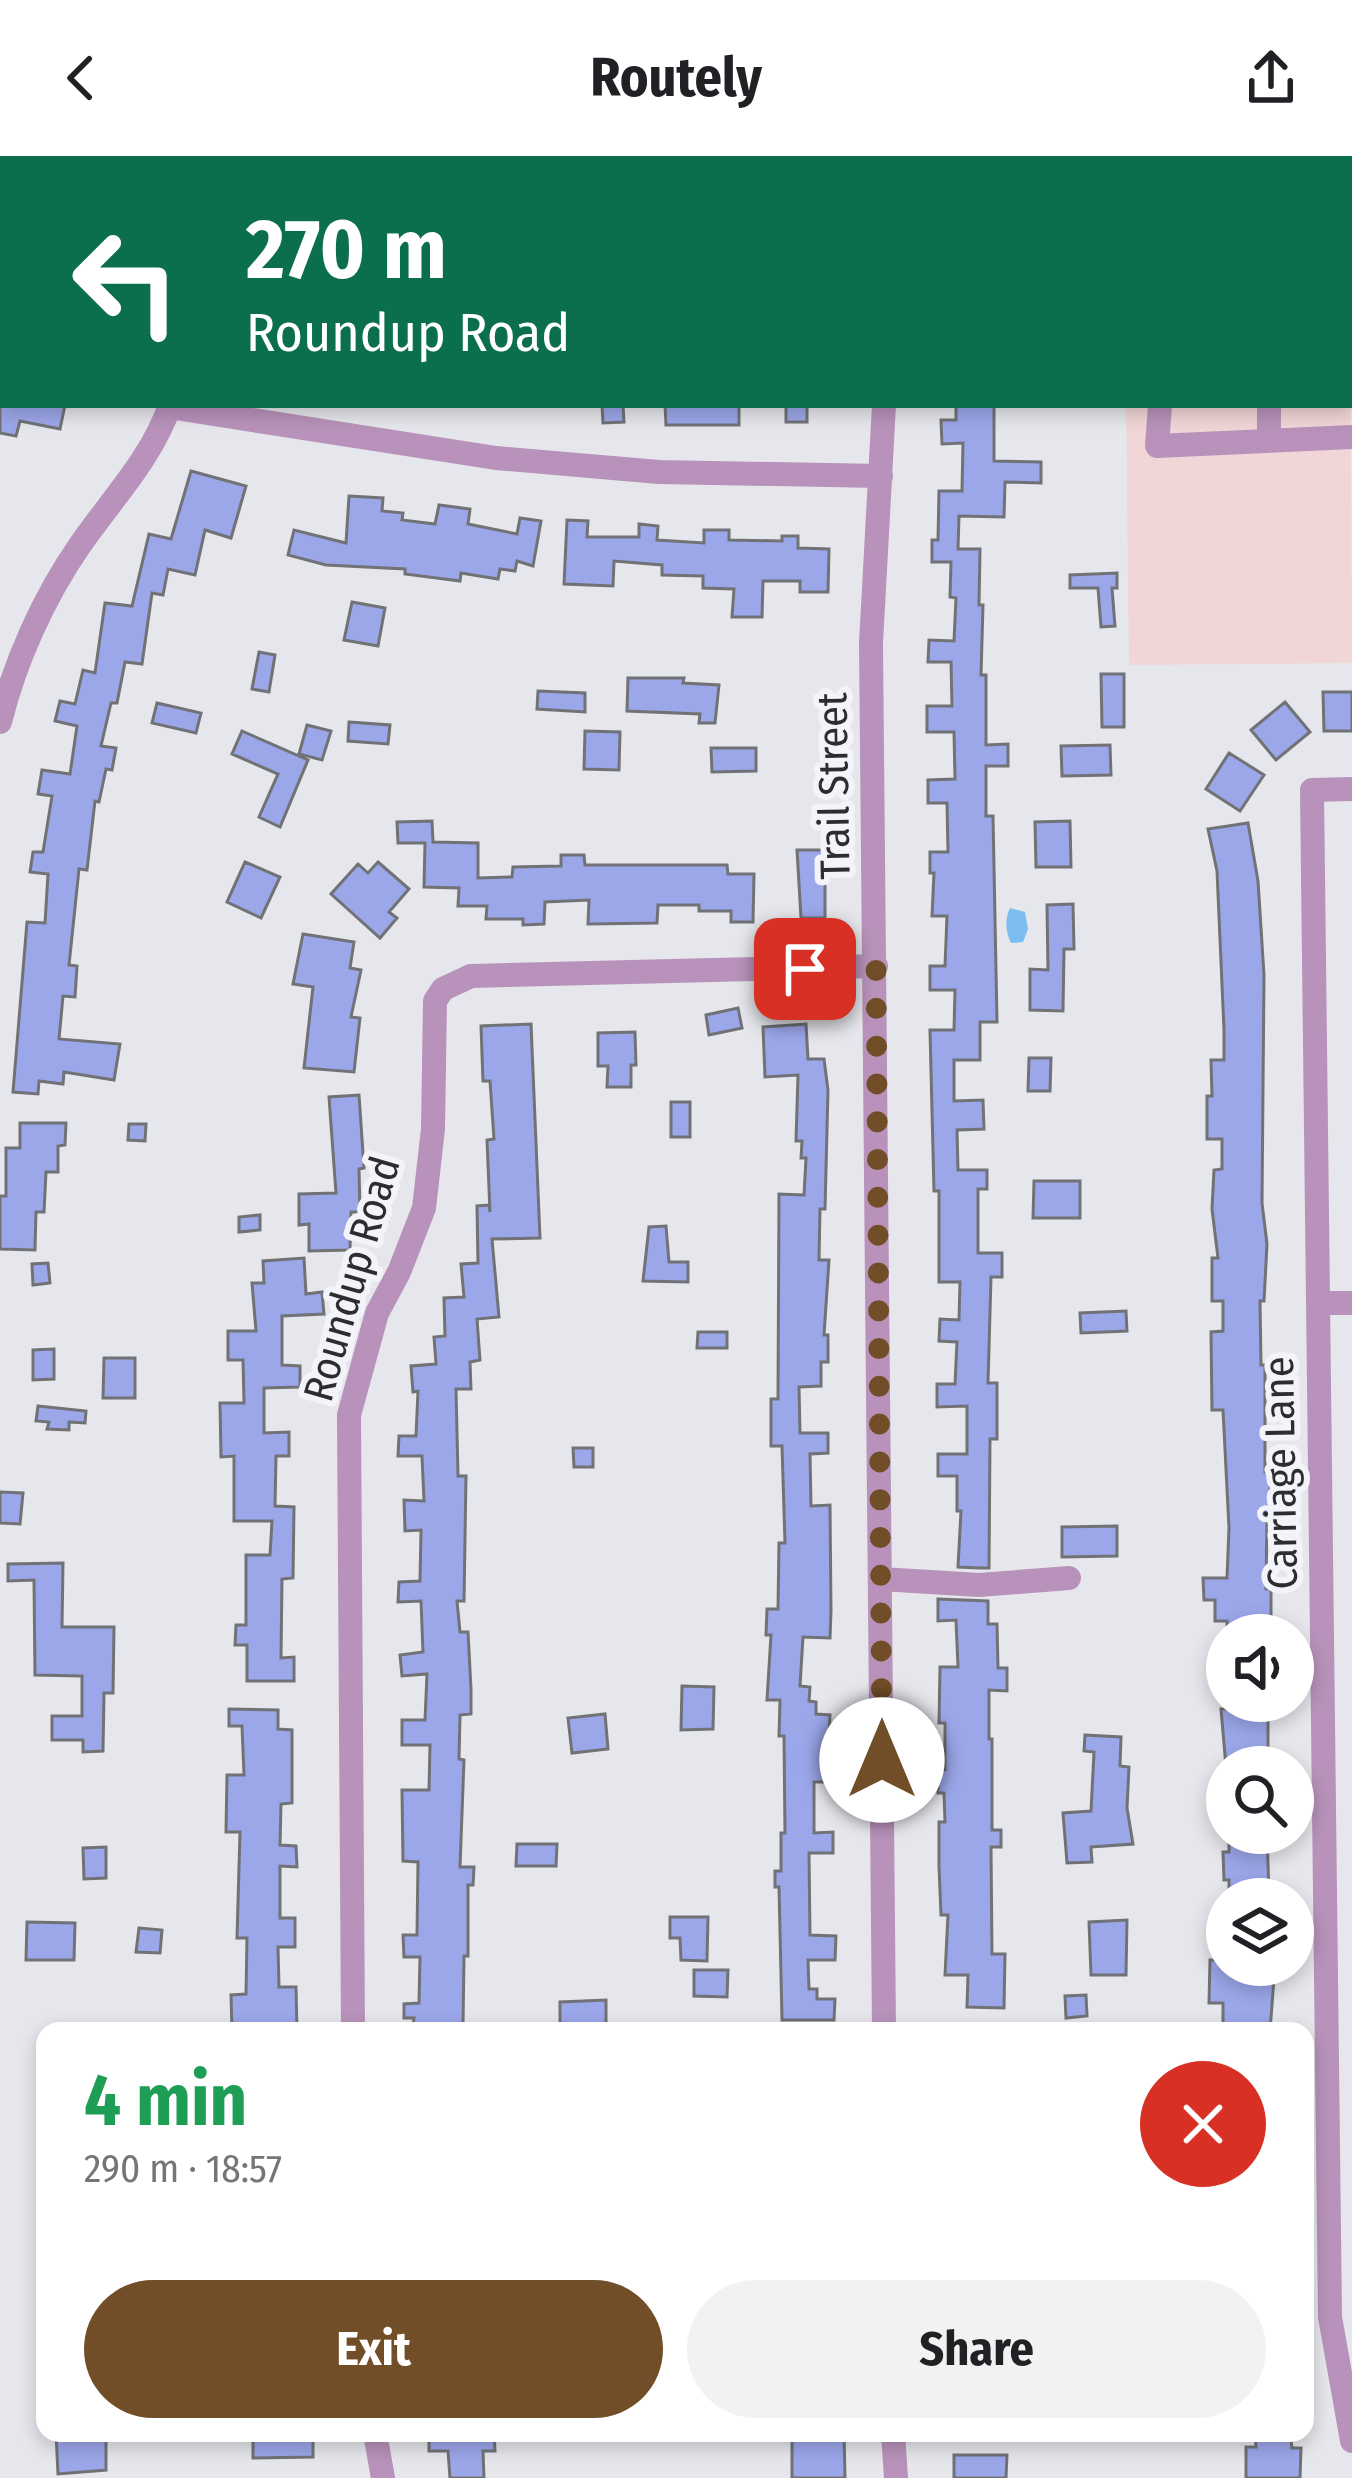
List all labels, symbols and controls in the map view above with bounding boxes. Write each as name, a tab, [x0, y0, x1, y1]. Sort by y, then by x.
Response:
icon: back	[48, 45, 114, 111]
icon: share	[1238, 45, 1304, 111]
text: Routely	[590, 46, 762, 110]
text: 270 m	[246, 199, 447, 300]
icon: left	[48, 204, 204, 360]
text: Roundup Road	[246, 301, 570, 365]
street label: Trail Street	[807, 692, 861, 880]
pin	[754, 918, 856, 1020]
icon: arrive	[772, 936, 838, 1002]
street label: Roundup Road	[293, 1151, 411, 1407]
street label: Carriage Lane	[1254, 1356, 1308, 1590]
map controls	[1206, 1614, 1314, 1986]
button: sound	[1206, 1614, 1314, 1722]
position arrow	[819, 1697, 945, 1823]
button: search	[1206, 1746, 1314, 1854]
button: layers	[1206, 1878, 1314, 1986]
text: 4 min	[84, 2058, 247, 2144]
button: close	[1140, 2061, 1266, 2187]
text: 290 m · 18:57	[84, 2146, 282, 2192]
button: Exit	[84, 2280, 663, 2418]
button: Share	[687, 2280, 1266, 2418]

